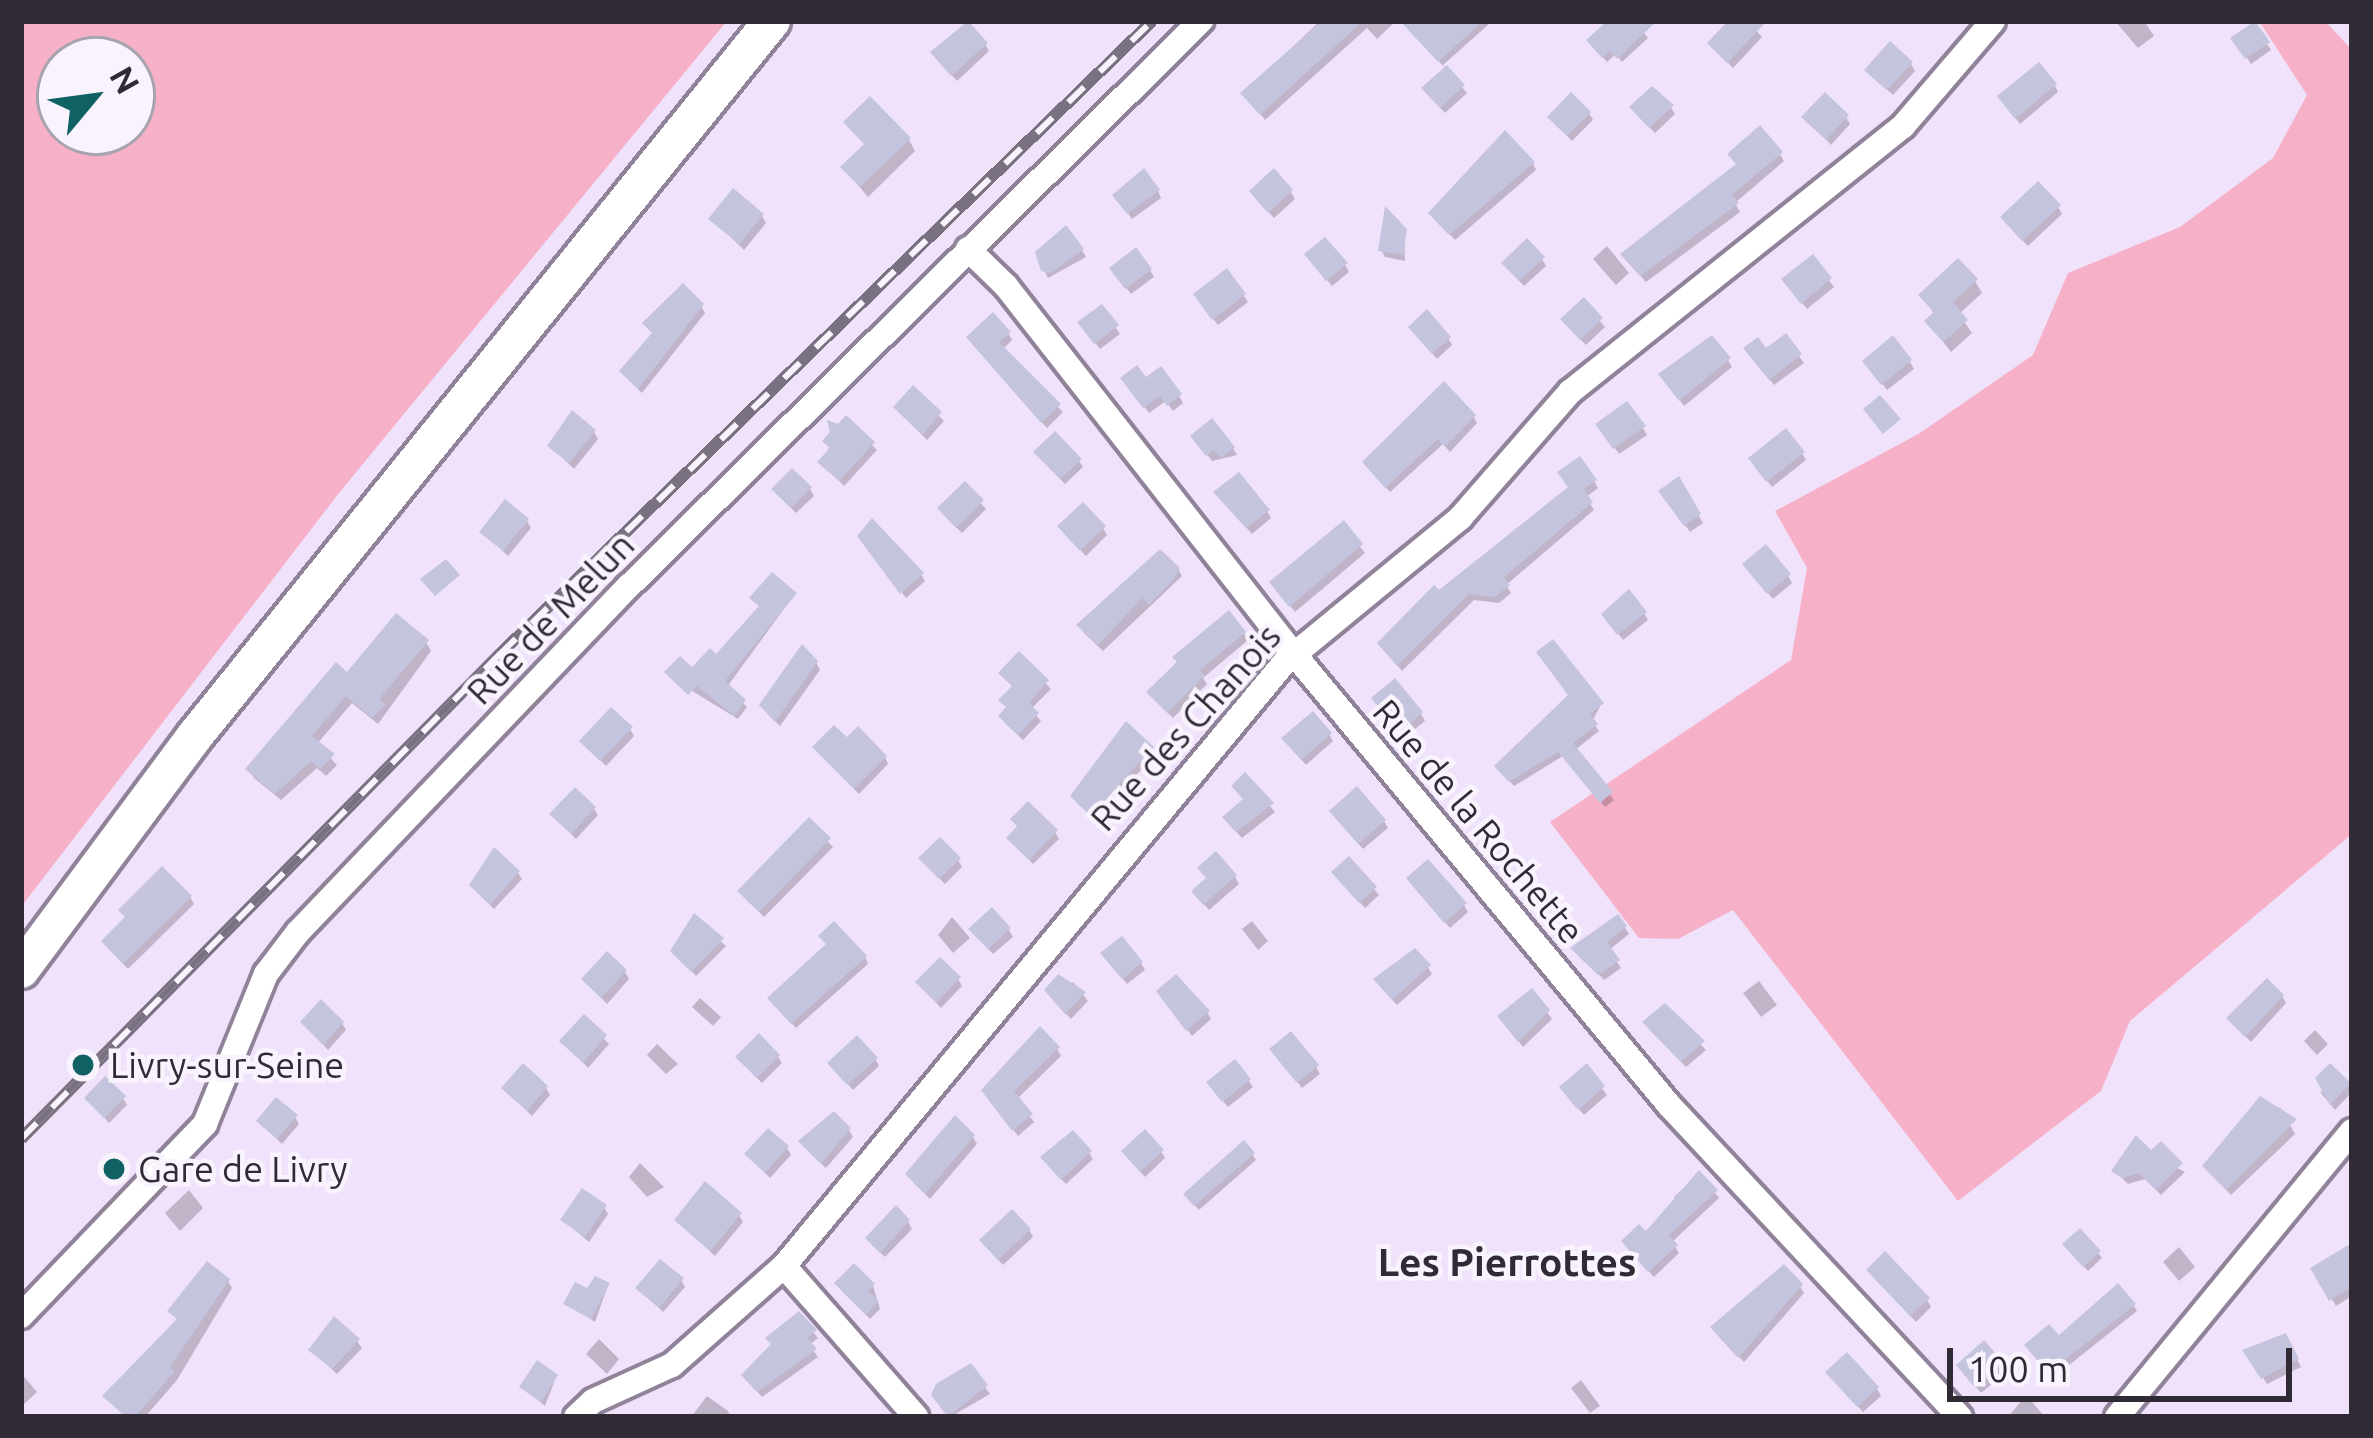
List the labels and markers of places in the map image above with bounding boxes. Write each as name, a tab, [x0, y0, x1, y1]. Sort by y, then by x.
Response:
place label: Livry-sur-Seine	[110, 1043, 344, 1087]
marker: Livry-sur-Seine	[67, 1049, 99, 1081]
place label: Gare de Livry	[138, 1147, 348, 1191]
marker: Gare de Livry	[101, 1156, 127, 1182]

